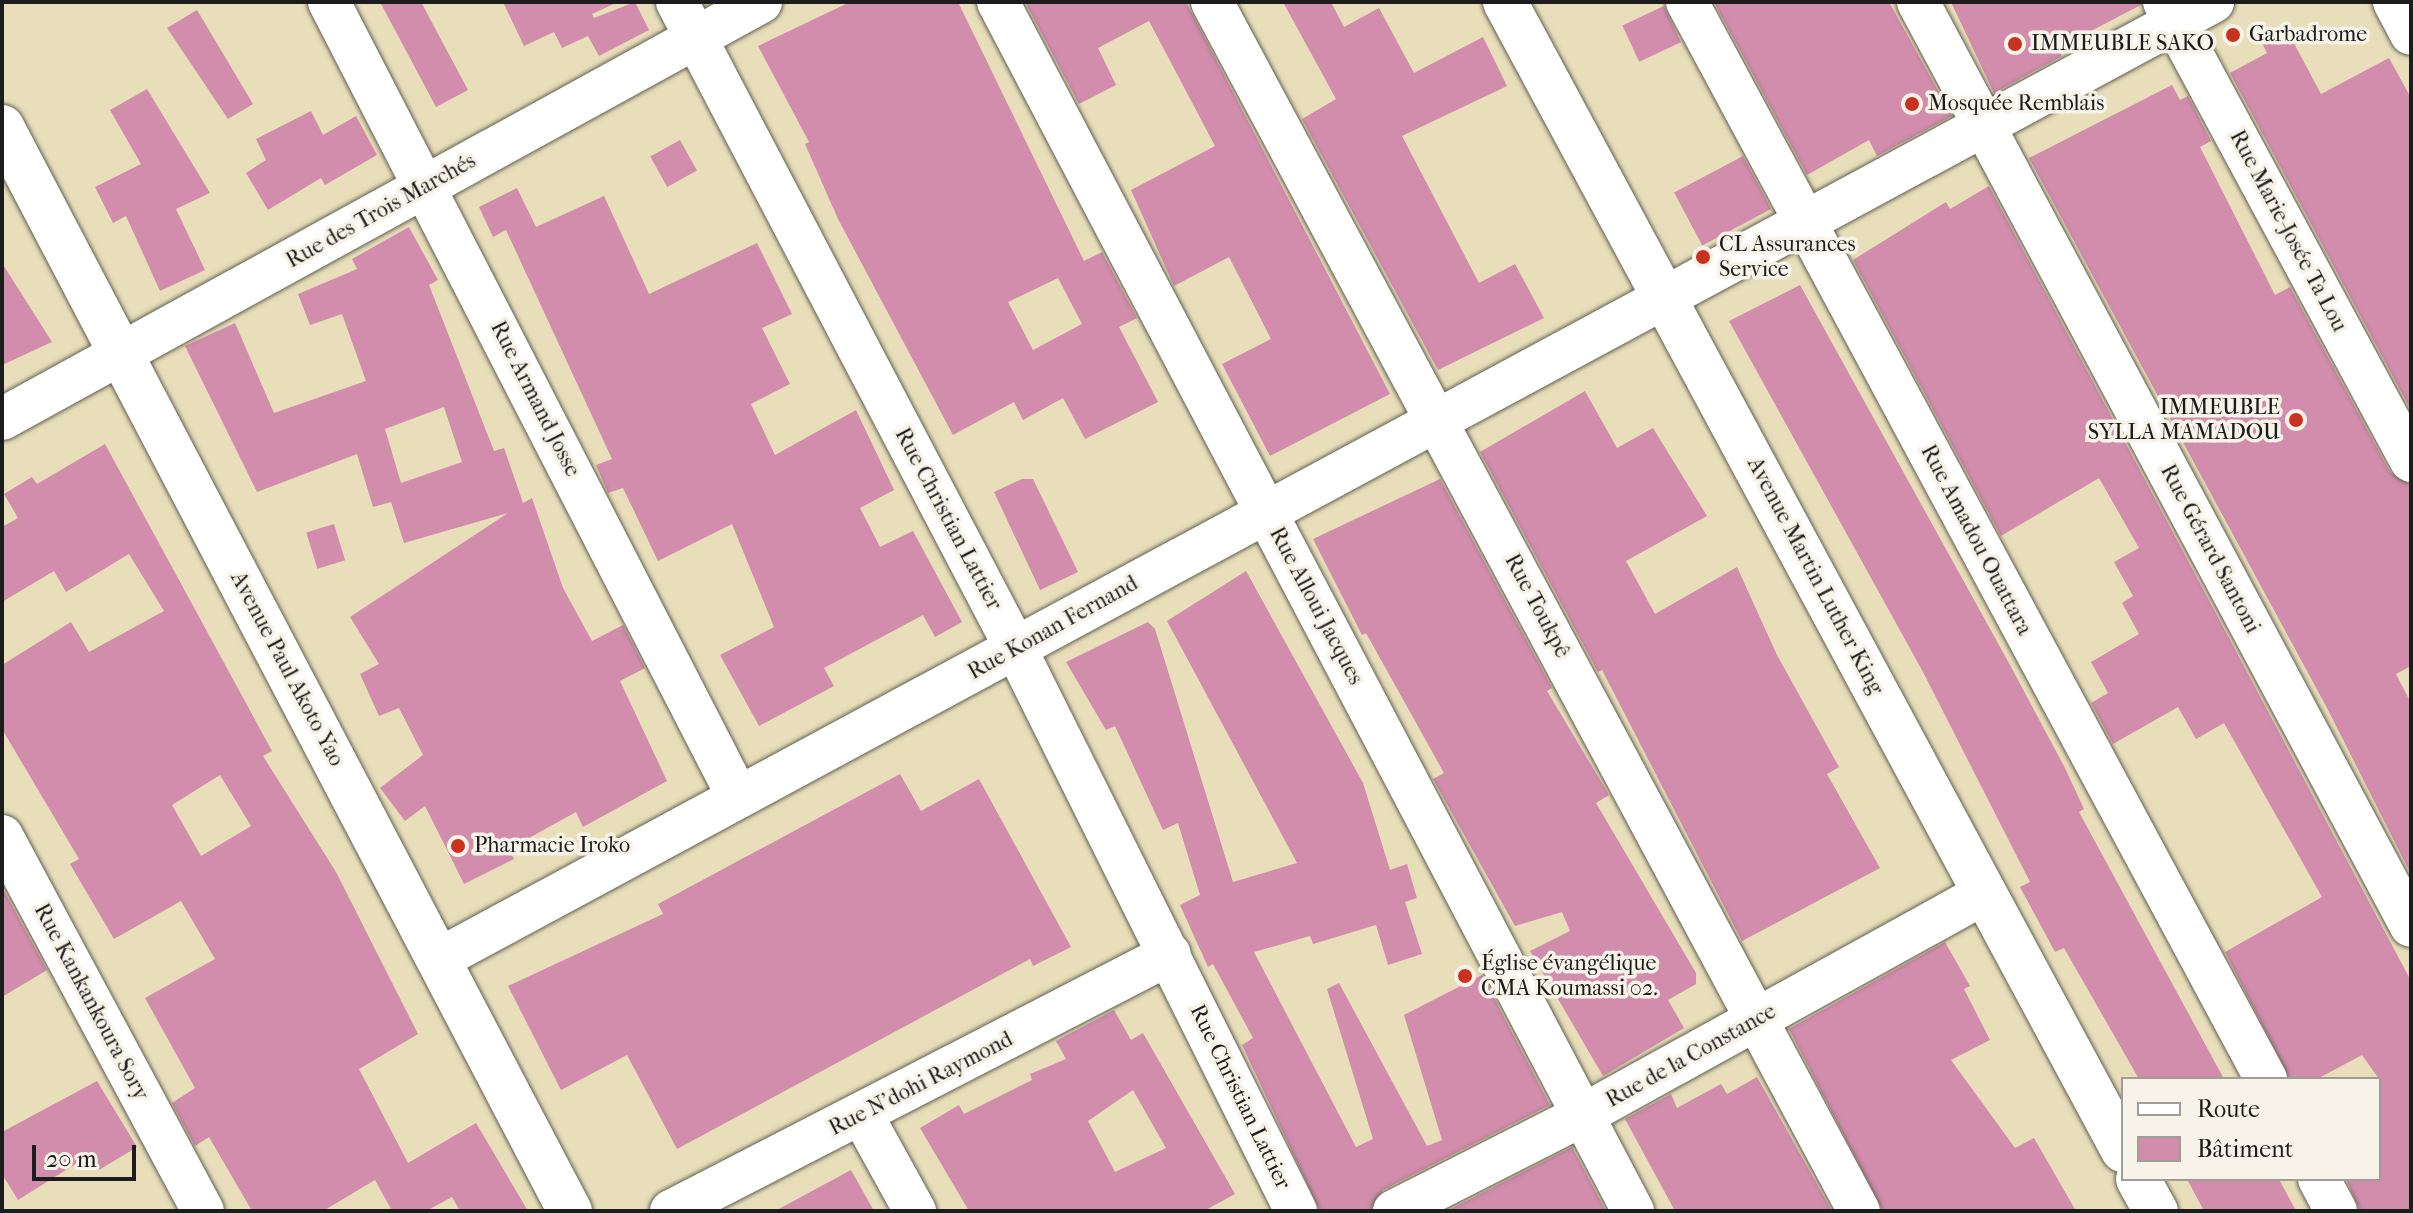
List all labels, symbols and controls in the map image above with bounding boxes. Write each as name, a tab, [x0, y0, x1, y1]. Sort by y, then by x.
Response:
place label: Garbadrome	[2249, 22, 2367, 48]
marker: Garbadrome	[2224, 26, 2242, 44]
place label: IMMEUBLE SAKO	[2031, 31, 2214, 57]
marker: IMMEUBLE SAKO	[2006, 35, 2024, 53]
place label: Mosquée Remblais	[1928, 91, 2104, 117]
marker: Mosquée Remblais	[1903, 95, 1921, 113]
street label: Rue Marie-Josée Ta Lou	[2224, 126, 2352, 336]
street label: Rue des Trois Marchés	[282, 148, 480, 274]
place label: CL Assurances Service	[1719, 231, 1856, 282]
marker: CL Assurances Service	[1694, 248, 1712, 266]
street label: Rue Armand Josse	[484, 317, 586, 481]
place label: IMMEUBLE SYLLA MAMADOU	[2088, 394, 2280, 446]
marker: IMMEUBLE SYLLA MAMADOU	[2287, 411, 2305, 429]
street label: Rue Christian Lattier	[889, 423, 1007, 615]
street label: Rue Amadou Ouattara	[1915, 440, 2037, 640]
street label: Avenue Martin Luther King	[1741, 453, 1889, 699]
street label: Rue Gérard Santoni	[2154, 460, 2266, 638]
street label: Rue Alloui Jacques	[1263, 523, 1369, 689]
street label: Rue Toukpê	[1499, 550, 1575, 662]
street label: Avenue Paul Akoto Yao	[224, 567, 350, 771]
street label: Rue Konan Fernand	[963, 570, 1143, 686]
place label: Pharmacie Iroko	[474, 833, 630, 859]
marker: Pharmacie Iroko	[449, 837, 467, 855]
street label: Rue Kankankoura Sory	[28, 899, 154, 1105]
place label: Église évangélique CMA Koumassi 02.	[1481, 950, 1658, 1002]
marker: Église évangélique CMA Koumassi 02.	[1456, 967, 1474, 985]
street label: Rue de la Constance	[1601, 998, 1781, 1114]
street label: Rue Christian Lattier	[1184, 1000, 1296, 1194]
street label: Rue N'dohi Raymond	[825, 1026, 1017, 1142]
legend	[2121, 1077, 2381, 1181]
text: Route	[2197, 1095, 2260, 1123]
scale bar	[36, 1129, 140, 1179]
text: Bâtiment	[2197, 1135, 2293, 1163]
text: 20 m	[46, 1145, 97, 1173]

